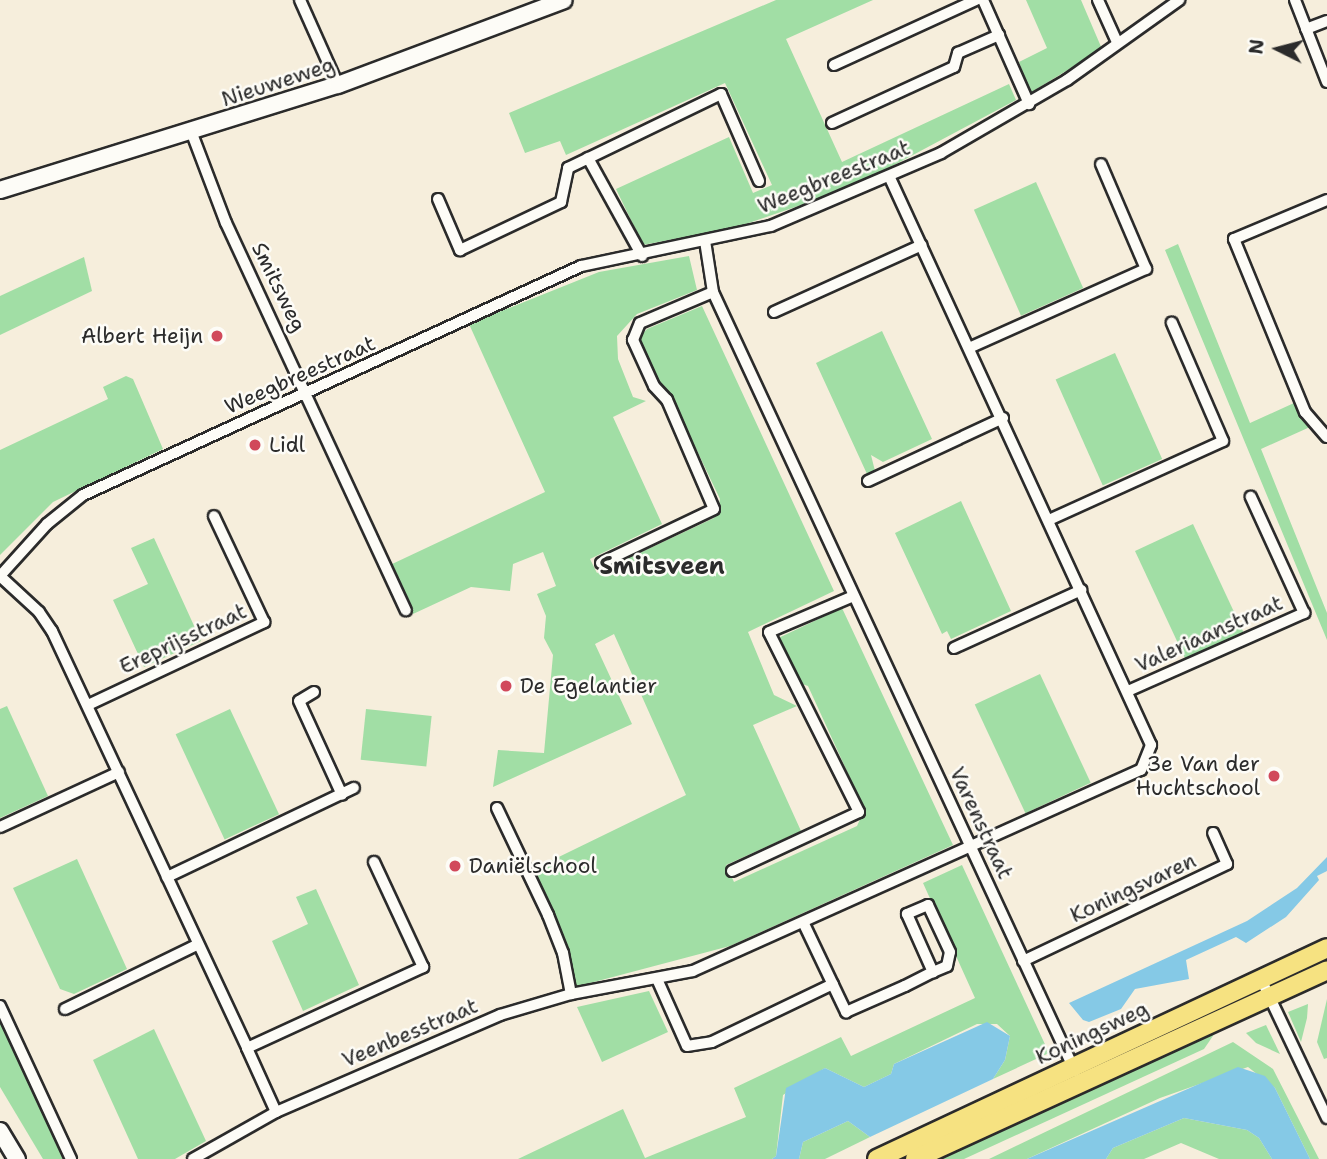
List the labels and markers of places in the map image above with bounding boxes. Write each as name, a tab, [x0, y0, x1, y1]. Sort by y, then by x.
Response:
place label: Albert Heijn	[81, 323, 203, 349]
marker: Albert Heijn	[209, 328, 225, 344]
place label: Lidl	[269, 432, 305, 458]
marker: Lidl	[247, 437, 263, 453]
place label: De Egelantier	[520, 673, 657, 699]
marker: De Egelantier	[498, 678, 514, 694]
place label: 3e Van der Huchtschool	[1136, 751, 1260, 801]
marker: 3e Van der Huchtschool	[1266, 768, 1282, 784]
place label: Daniëlschool	[469, 853, 597, 879]
marker: Daniëlschool	[447, 858, 463, 874]

